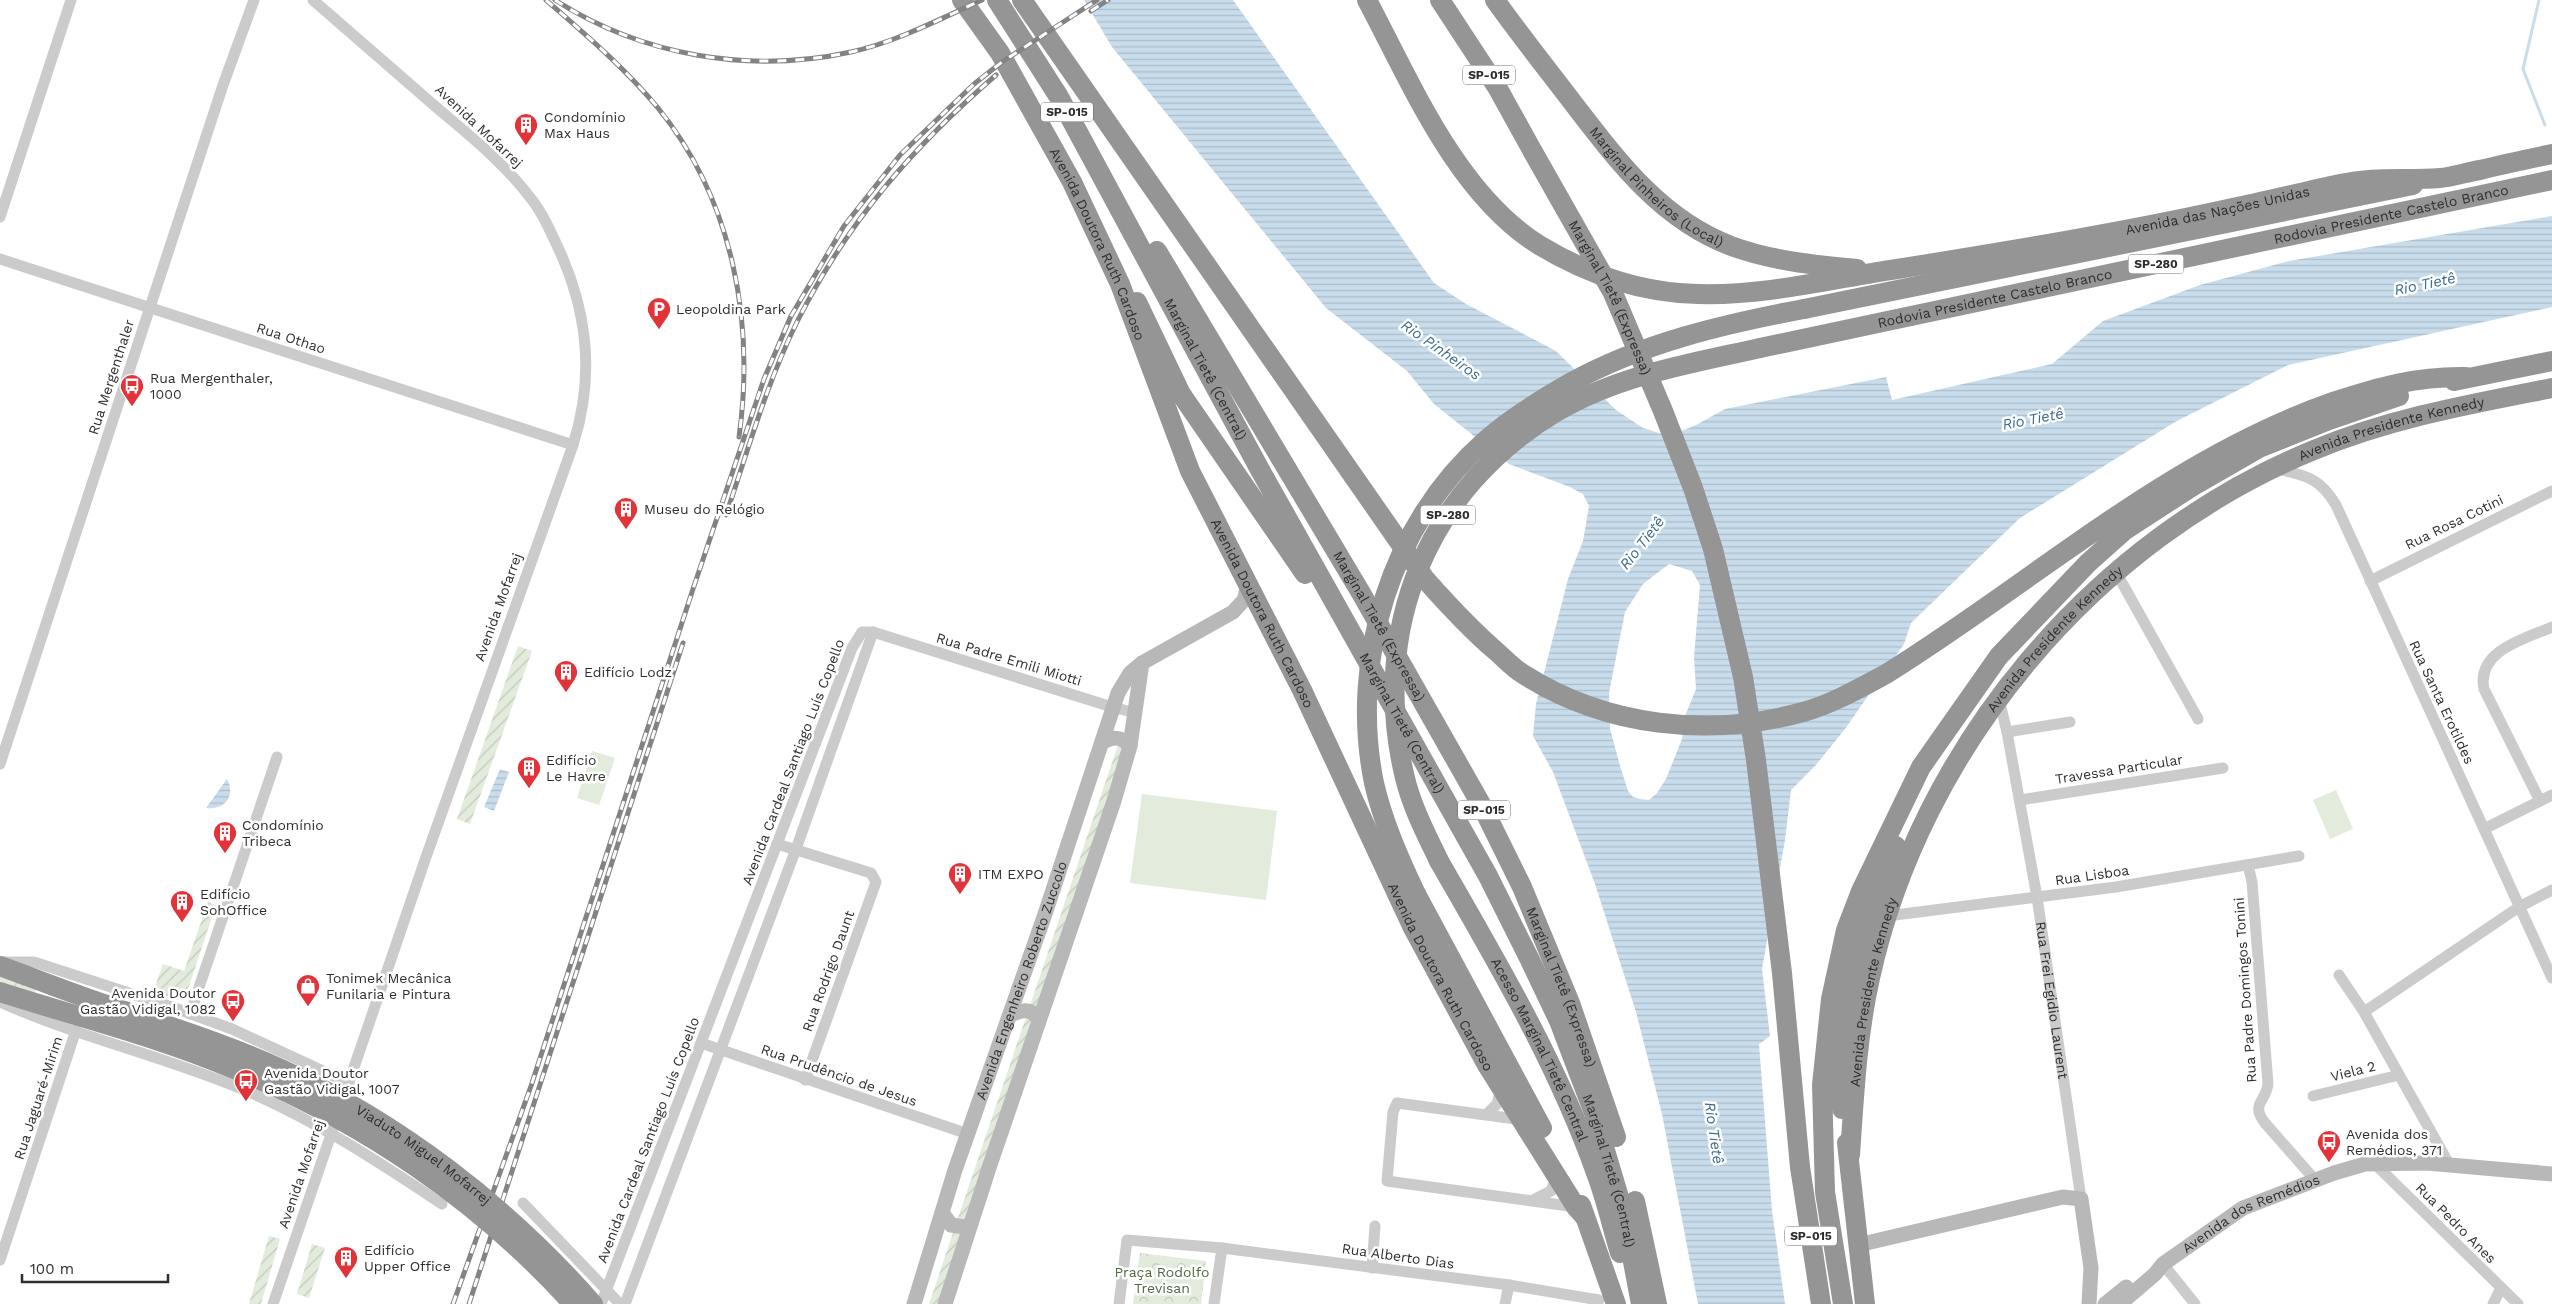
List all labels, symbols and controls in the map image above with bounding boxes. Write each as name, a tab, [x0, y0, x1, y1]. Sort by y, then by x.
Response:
road number: SP-015	[1463, 66, 1515, 84]
street label: Avenida Mofarrej	[432, 81, 526, 171]
road number: SP-015	[1041, 102, 1093, 121]
place label: Condomínio Max Haus	[544, 109, 626, 141]
building icon: Condomínio Max Haus	[513, 112, 539, 146]
street label: Marginal Pinheiros (Local)	[1586, 124, 1726, 250]
street label: Avenida Doutora Ruth Cardoso	[1046, 145, 1148, 342]
street label: Rodovia Presidente Castelo Branco	[2272, 181, 2510, 247]
street label: Avenida das Nações Unidas	[2124, 183, 2311, 238]
street label: Marginal Tietê (Expressa)	[1565, 217, 1655, 377]
road number: SP-280	[2128, 254, 2184, 274]
street label: Rodovia Presidente Castelo Branco	[1876, 266, 2114, 331]
water label: Rio Tietê	[2393, 269, 2457, 299]
street label: Marginal Tietê (Central)	[1161, 295, 1250, 443]
parking icon: Leopoldina Park	[646, 296, 672, 330]
place label: Leopoldina Park	[676, 301, 786, 317]
water label: Rio Pinheiros	[1398, 316, 1484, 384]
street label: Rua Mergenthaler	[85, 317, 137, 437]
street label: Rua Othao	[255, 319, 327, 357]
place label: Rua Mergenthaler, 1000	[150, 370, 273, 402]
bus stop icon: Rua Mergenthaler, 1000	[119, 373, 145, 407]
street label: Avenida Presidente Kennedy	[2296, 393, 2486, 464]
water label: Rio Tietê	[2001, 404, 2065, 434]
street label: Rua Rosa Cotini	[2402, 491, 2506, 553]
building icon: Museu do Relógio	[613, 496, 639, 530]
place label: Museu do Relógio	[644, 501, 765, 517]
road number: SP-280	[1420, 506, 1476, 524]
water label: Rio Tietê	[1616, 513, 1668, 573]
street label: Avenida Doutora Ruth Cardoso	[1208, 516, 1317, 710]
street label: Marginal Tietê (Expressa)	[1330, 548, 1429, 704]
street label: Avenida Mofarrej	[471, 551, 525, 663]
street label: Avenida Presidente Kennedy	[1984, 562, 2126, 715]
street label: Rua Padre Emili Miotti	[934, 629, 1084, 689]
street label: Avenida Cardeal Santiago Luís Copello	[739, 637, 847, 887]
street label: Rua Santa Erotildes	[2406, 638, 2478, 766]
street label: Marginal Tietê (Central)	[1356, 650, 1448, 796]
building icon: Edifício Lodz	[553, 659, 579, 693]
place label: Edifício Lodz	[584, 664, 672, 680]
street label: Travessa Particular	[2054, 751, 2184, 787]
place label: Edifício Le Havre	[546, 752, 606, 784]
building icon: Edifício Le Havre	[516, 755, 542, 789]
road number: SP-015	[1458, 800, 1510, 820]
place label: Condomínio Tribeca	[242, 817, 324, 849]
building icon: Condomínio Tribeca	[212, 820, 238, 854]
street label: Avenida Engenheiro Roberto Zuccolo	[972, 859, 1070, 1102]
building icon: ITM EXPO	[947, 861, 973, 895]
street label: Rua Lisboa	[2054, 862, 2130, 888]
place label: ITM EXPO	[978, 866, 1044, 882]
street label: Avenida Doutora Ruth Cardoso	[1385, 880, 1497, 1074]
place label: Edifício SohOffice	[200, 886, 267, 918]
building icon: Edifício SohOffice	[169, 889, 195, 923]
street label: Avenida Presidente Kennedy	[1847, 895, 1901, 1087]
street label: Rua Padre Domingos Tonini	[2231, 897, 2259, 1083]
street label: Marginal Tietê (Expressa)	[1523, 904, 1599, 1069]
street label: Rua Rodrigo Daunt	[799, 908, 857, 1034]
street label: Rua Frei Egidio Laurent	[2033, 920, 2071, 1080]
street label: Acesso Marginal Tietê Central	[1488, 955, 1592, 1144]
place label: Tonimek Mecânica Funilaria e Pintura	[326, 970, 451, 1002]
shop icon: Tonimek Mecânica Funilaria e Pintura	[295, 973, 321, 1007]
place label: Avenida Doutor Gastão Vidigal, 1082	[80, 985, 216, 1017]
bus stop icon: Avenida Doutor Gastão Vidigal, 1082	[220, 988, 246, 1022]
street label: Avenida Cardeal Santiago Luís Copello	[594, 1015, 702, 1265]
street label: Rua Jaguaré-Mirim	[11, 1034, 65, 1162]
street label: Rua Prudêncio de Jesus	[759, 1041, 919, 1109]
street label: Viela 2	[2329, 1058, 2377, 1084]
place label: Avenida Doutor Gastão Vidigal, 1007	[264, 1065, 400, 1097]
bus stop icon: Avenida Doutor Gastão Vidigal, 1007	[233, 1068, 259, 1102]
street label: Marginal Tietê (Central)	[1580, 1092, 1638, 1249]
street label: Viaduto Miguel Mofarrej	[353, 1101, 494, 1208]
water label: Rio Tietê	[1701, 1101, 1727, 1165]
street label: Avenida Mofarrej	[275, 1118, 327, 1230]
place label: Avenida dos Remédios, 371	[2346, 1126, 2442, 1158]
bus stop icon: Avenida dos Remédios, 371	[2316, 1129, 2342, 1163]
street label: Avenida dos Remédios	[2179, 1171, 2322, 1256]
street label: Rua Pedro Anes	[2413, 1180, 2499, 1266]
road number: SP-015	[1785, 1226, 1837, 1246]
street label: Rua Alberto Dias	[1341, 1240, 1455, 1272]
place label: Edifício Upper Office	[364, 1242, 451, 1274]
building icon: Edifício Upper Office	[333, 1245, 359, 1279]
scale bar	[22, 1252, 169, 1284]
text: 100 m	[30, 1260, 74, 1278]
park label: Praça Rodolfo Trevisan	[1115, 1264, 1209, 1296]

